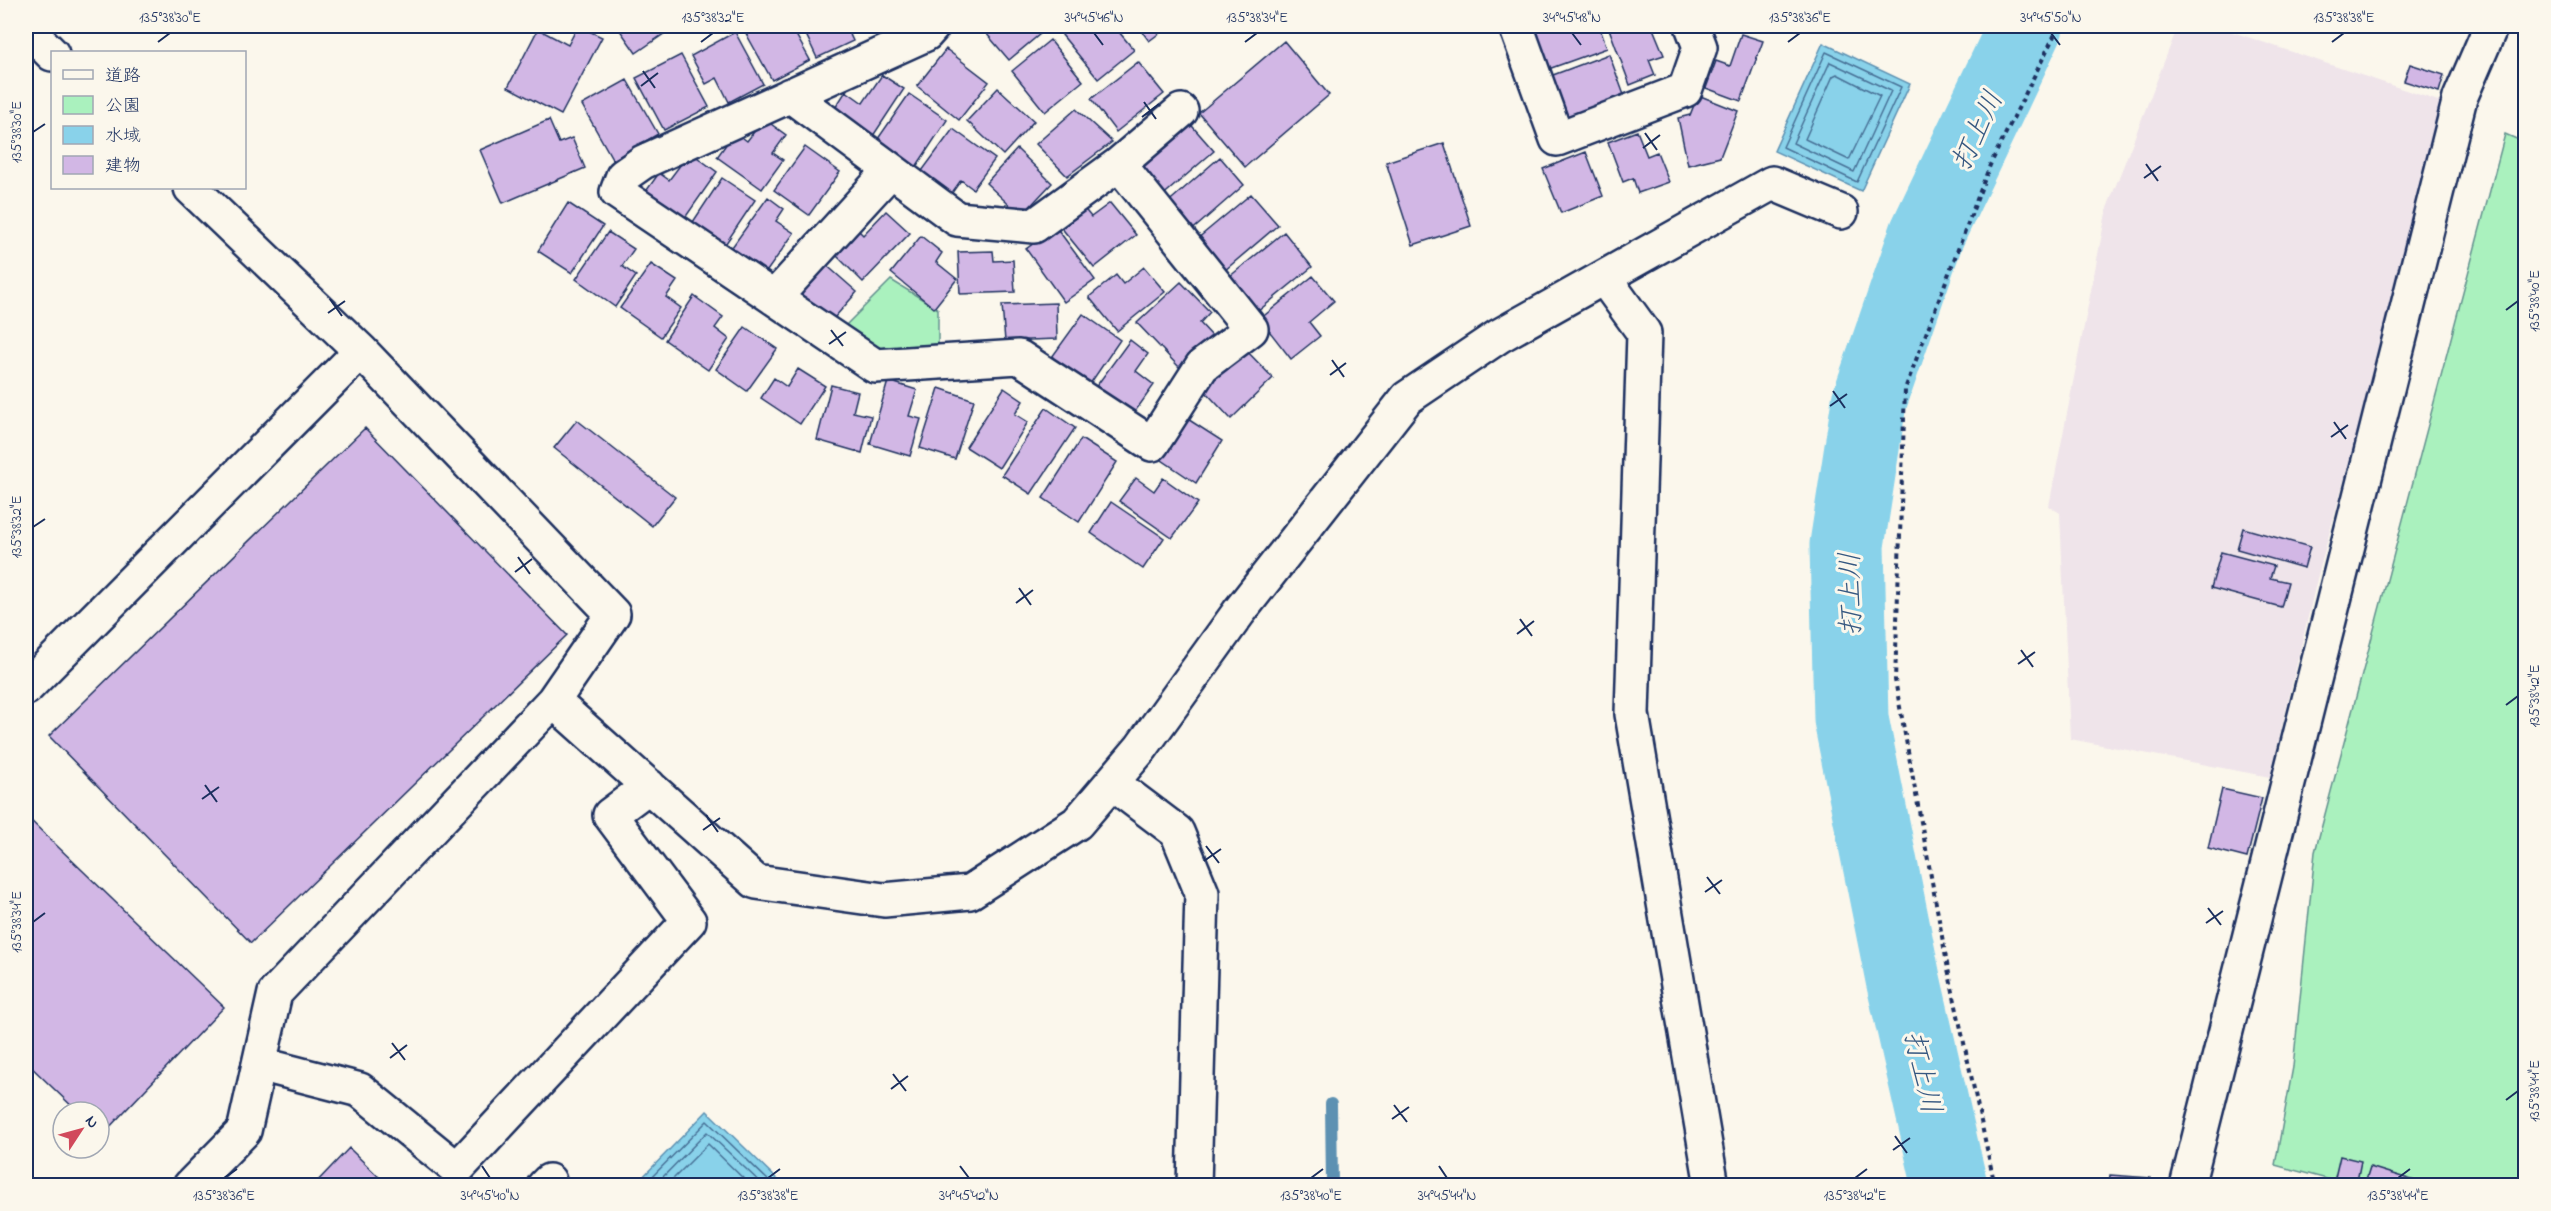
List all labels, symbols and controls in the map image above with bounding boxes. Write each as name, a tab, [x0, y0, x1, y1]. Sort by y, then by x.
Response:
text: 135°38'30"E	[139, 7, 201, 29]
text: 135°38'32"E	[681, 7, 745, 29]
text: 34°45'46"N	[1064, 7, 1124, 29]
text: 135°38'34"E	[1226, 7, 1288, 29]
text: 34°45'48"N	[1543, 7, 1601, 29]
text: 135°38'36"E	[1769, 7, 1831, 29]
text: 34°45'50"N	[2020, 7, 2082, 29]
text: 135°38'38"E	[2313, 7, 2375, 29]
legend	[51, 51, 246, 189]
text: 道路	[105, 64, 141, 90]
water label: 打上川	[1943, 85, 2016, 178]
text: 公園	[105, 94, 141, 120]
text: 135°38'30"E	[6, 101, 28, 163]
text: 水域	[105, 124, 141, 150]
text: 建物	[105, 154, 141, 180]
text: 135°38'40"E	[2524, 270, 2546, 332]
text: 135°38'32"E	[6, 495, 28, 559]
water label: 打上川	[1831, 552, 1874, 636]
text: 135°38'42"E	[2524, 664, 2546, 728]
text: 135°38'34"E	[6, 891, 28, 953]
water label: 打上川	[1891, 1027, 1950, 1118]
text: 135°38'44"E	[2524, 1060, 2546, 1122]
north arrow	[51, 1100, 111, 1160]
text: N	[79, 1111, 105, 1134]
text: 135°38'36"E	[193, 1185, 255, 1207]
text: 34°45'40"N	[460, 1185, 520, 1207]
text: 135°38'38"E	[737, 1185, 799, 1207]
text: 34°45'42"N	[939, 1185, 999, 1207]
text: 135°38'40"E	[1280, 1185, 1342, 1207]
text: 34°45'44"N	[1418, 1185, 1476, 1207]
text: 135°38'42"E	[1823, 1185, 1887, 1207]
text: 135°38'44"E	[2367, 1185, 2429, 1207]

